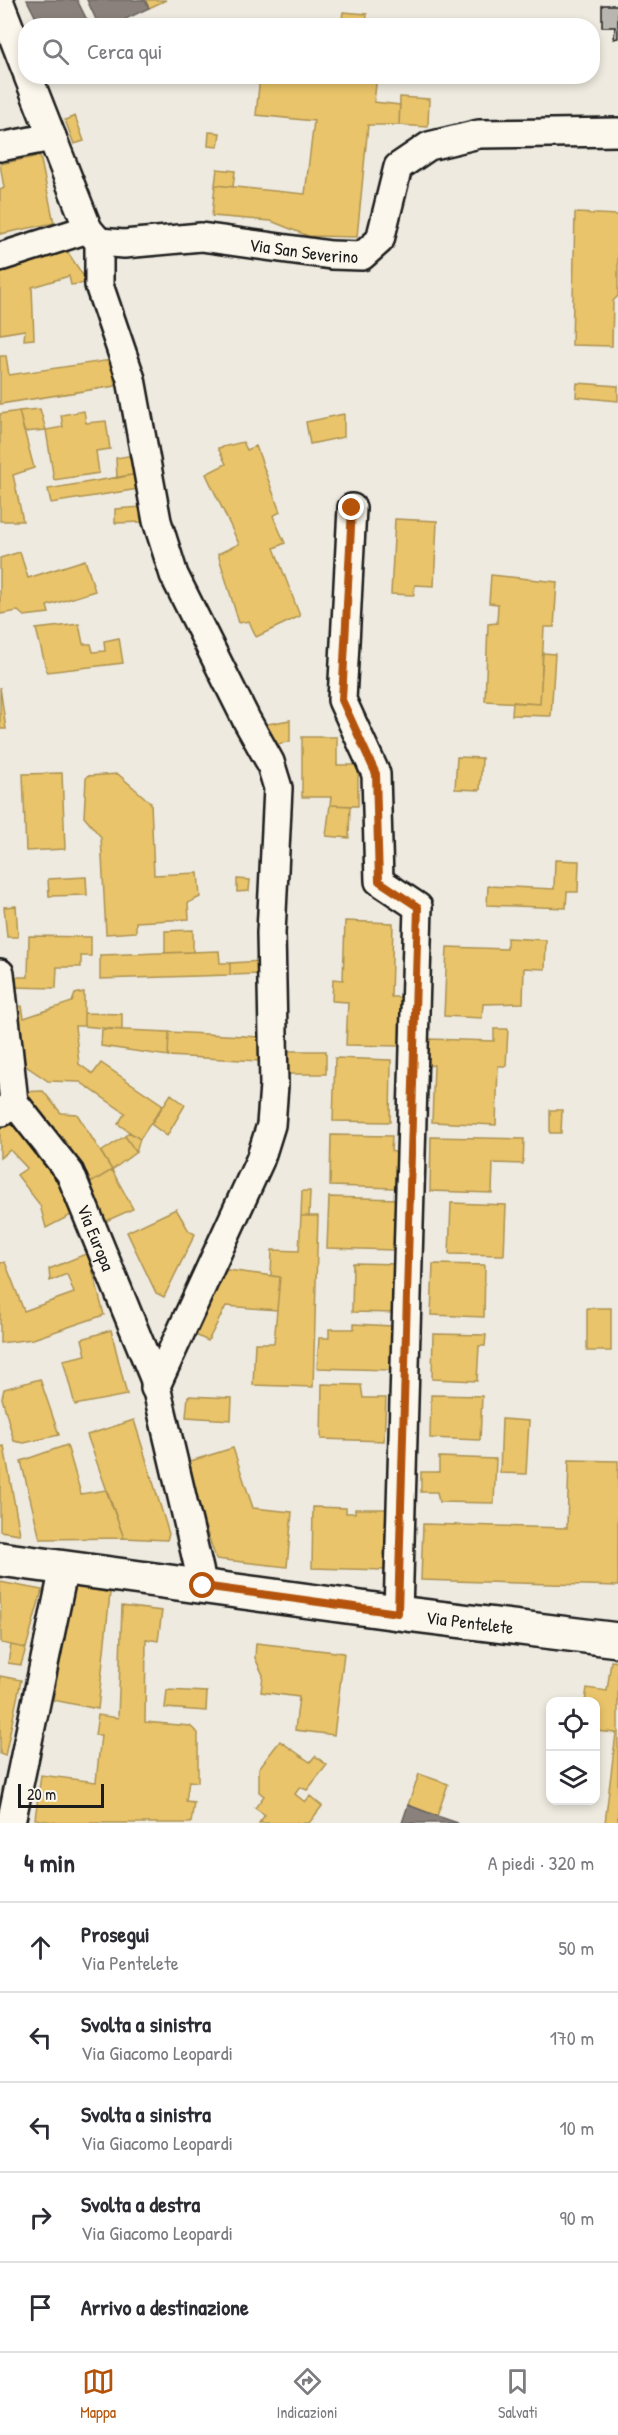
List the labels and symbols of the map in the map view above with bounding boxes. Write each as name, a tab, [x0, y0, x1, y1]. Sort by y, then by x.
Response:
street label: Via San Severino	[248, 231, 358, 268]
route end	[338, 494, 364, 520]
street label: Via Europa	[72, 1200, 121, 1274]
route start	[189, 1572, 215, 1598]
street label: Via Pentelete	[425, 1604, 515, 1640]
scale bar	[18, 1781, 104, 1808]

